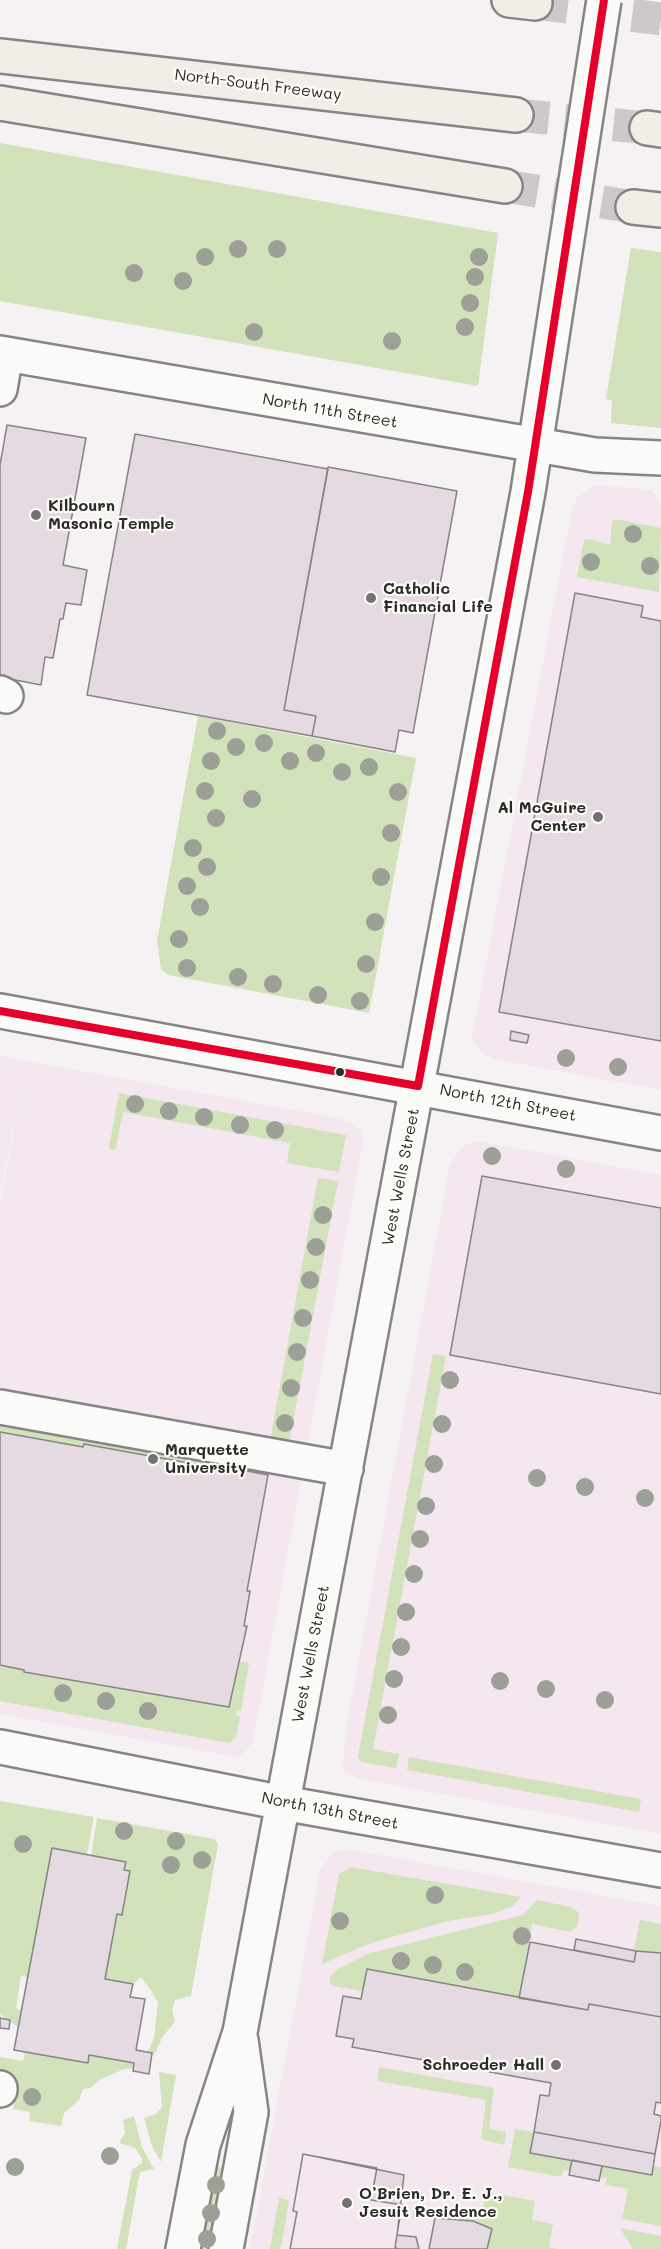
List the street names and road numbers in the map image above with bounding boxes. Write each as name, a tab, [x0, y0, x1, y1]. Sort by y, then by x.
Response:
street label: North-South Freeway	[173, 65, 343, 105]
street label: North 11th Street	[261, 390, 399, 432]
street label: North 12th Street	[438, 1080, 578, 1126]
street label: West Wells Street	[378, 1107, 424, 1247]
street label: West Wells Street	[288, 1584, 334, 1724]
street label: North 13th Street	[260, 1788, 400, 1834]

